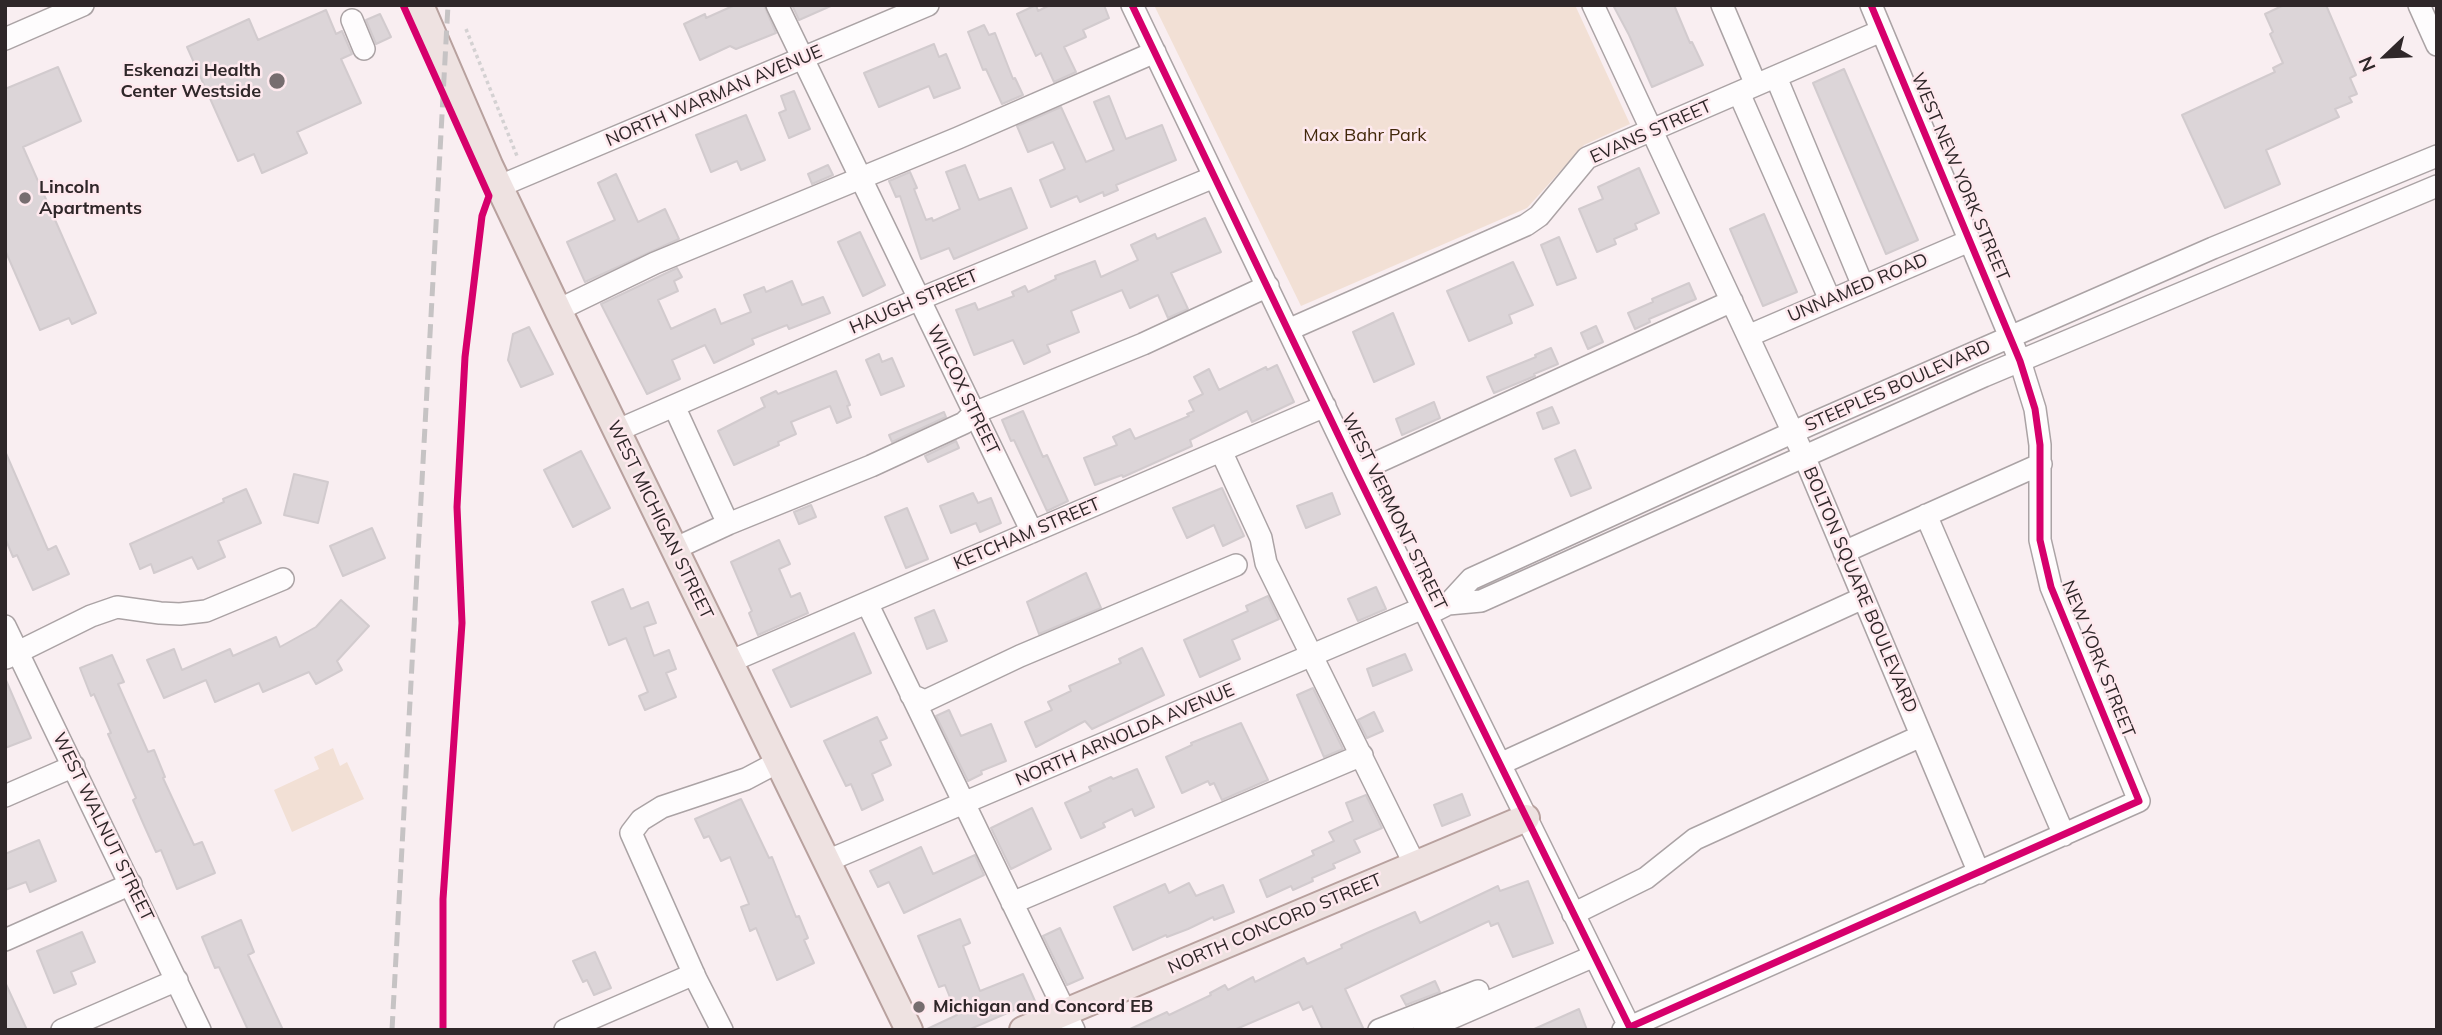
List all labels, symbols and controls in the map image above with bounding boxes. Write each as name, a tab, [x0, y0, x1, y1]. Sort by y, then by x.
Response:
north arrow	[2351, 21, 2421, 91]
street label: NORTH WARMAN AVENUE	[603, 41, 825, 151]
text: N	[2353, 53, 2381, 76]
place label: Eskenazi Health Center Westside	[121, 60, 261, 102]
street label: WEST NEW YORK STREET	[1906, 70, 2014, 284]
marker: Eskenazi Health Center Westside	[267, 71, 287, 91]
street label: EVANS STREET	[1587, 96, 1715, 168]
park label: Max Bahr Park	[1303, 125, 1427, 147]
place label: Lincoln Apartments	[39, 177, 142, 220]
marker: Lincoln Apartments	[17, 190, 33, 206]
street label: UNNAMED ROAD	[1785, 249, 1931, 327]
street label: HAUGH STREET	[846, 265, 982, 339]
street label: WILCOX STREET	[922, 322, 1004, 458]
street label: STEEPLES BOULEVARD	[1802, 335, 1994, 437]
street label: WEST VERMONT STREET	[1337, 410, 1451, 614]
street label: WEST MICHIGAN STREET	[602, 417, 718, 623]
street label: BOLTON SQUARE BOULEVARD	[1798, 464, 1922, 716]
street label: KETCHAM STREET	[950, 493, 1104, 575]
street label: NEW YORK STREET	[2057, 577, 2139, 741]
street label: NORTH ARNOLDA AVENUE	[1012, 679, 1238, 791]
street label: WEST WALNUT STREET	[48, 729, 158, 925]
street label: NORTH CONCORD STREET	[1165, 869, 1385, 979]
place label: Michigan and Concord EB	[933, 996, 1153, 1018]
marker: Michigan and Concord EB	[911, 999, 927, 1015]

